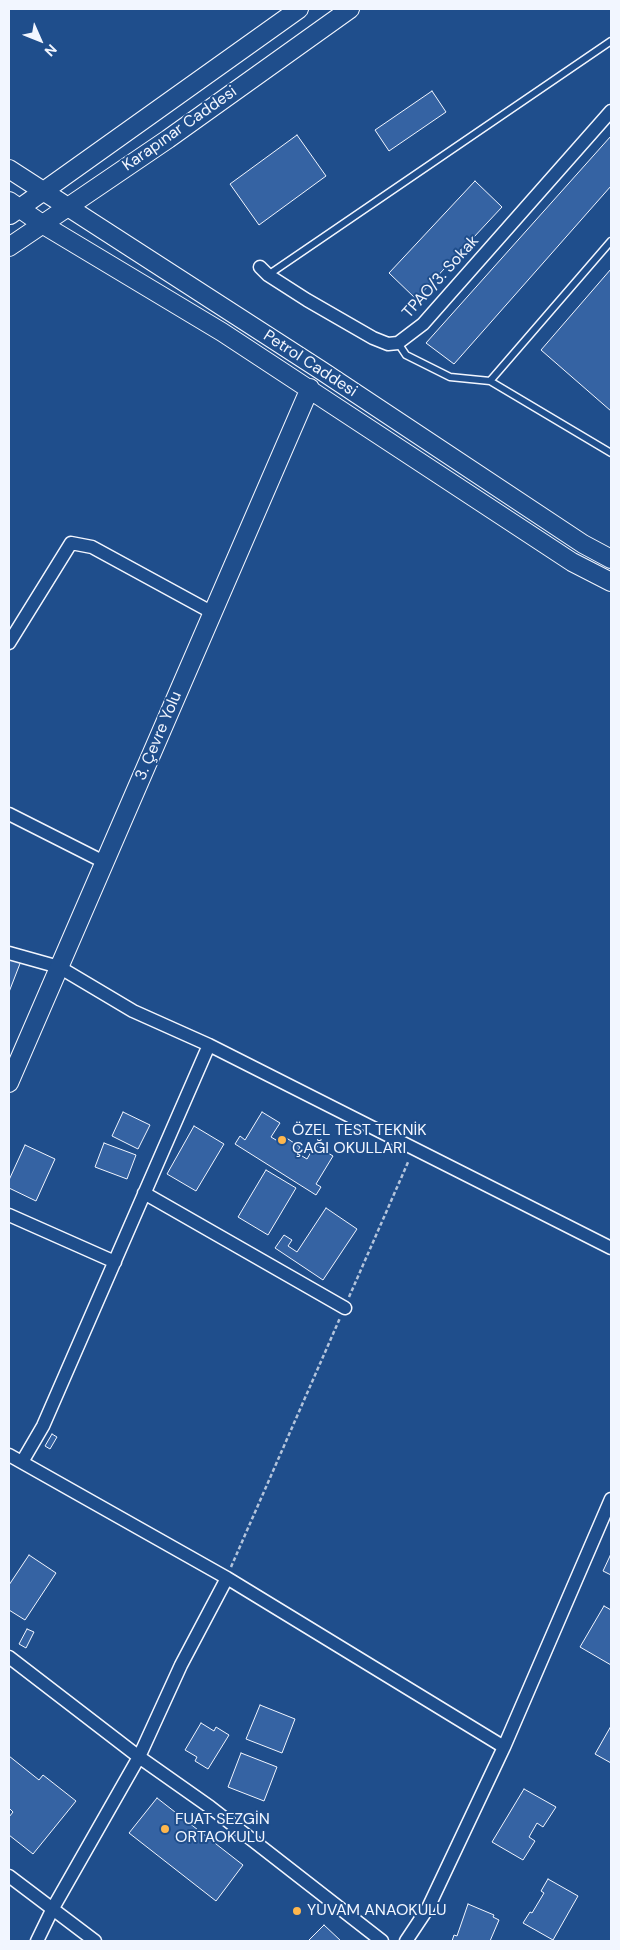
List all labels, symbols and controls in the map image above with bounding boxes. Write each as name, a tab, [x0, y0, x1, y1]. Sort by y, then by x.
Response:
north arrow	[15, 15, 65, 65]
text: N	[41, 40, 61, 60]
street label: Karapınar Caddesi	[119, 82, 241, 176]
street label: TPAO/3. Sokak	[399, 232, 483, 322]
street label: Petrol Caddesi	[259, 327, 361, 401]
street label: 3. Çevre Yolu	[132, 689, 186, 783]
place label: ÖZEL TEST TEKNİK ÇAĞI OKULLARI	[292, 1121, 427, 1159]
marker: ÖZEL TEST TEKNİK ÇAĞI OKULLARI	[276, 1134, 288, 1146]
place label: FUAT SEZGİN ORTAOKULU	[175, 1810, 270, 1848]
marker: FUAT SEZGİN ORTAOKULU	[159, 1823, 171, 1835]
place label: YUVAM ANAOKULU	[307, 1901, 447, 1921]
marker: YUVAM ANAOKULU	[291, 1905, 303, 1917]

